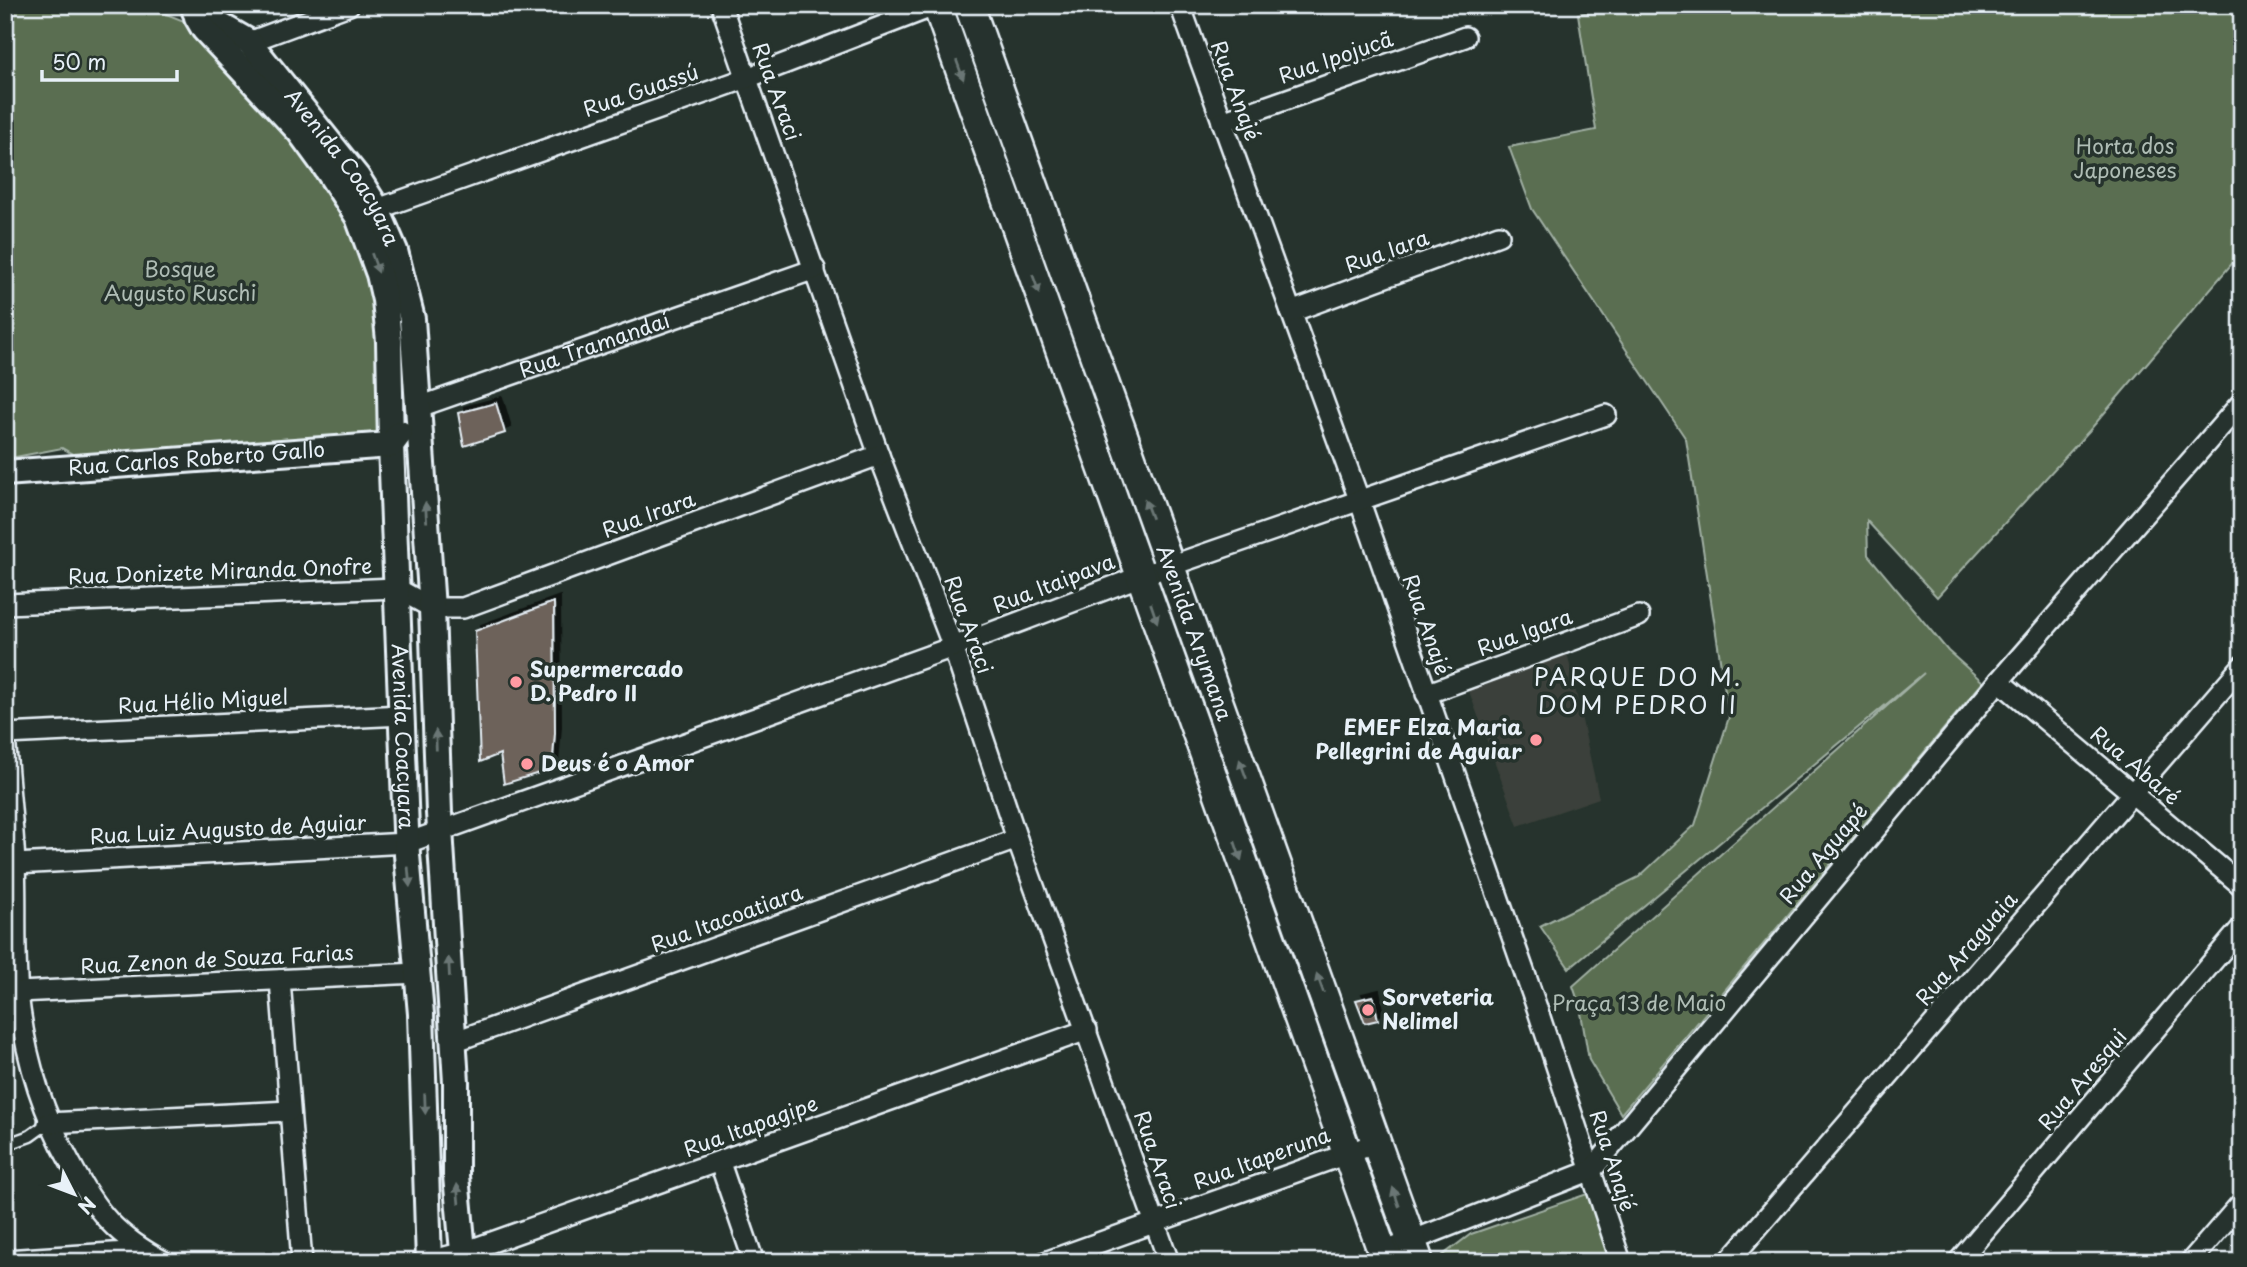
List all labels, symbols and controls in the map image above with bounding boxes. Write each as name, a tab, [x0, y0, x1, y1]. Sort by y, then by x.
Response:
street label: Rua Ipojucã	[1274, 22, 1397, 91]
street label: Rua Anajé	[1204, 36, 1270, 145]
scale bar	[42, 38, 177, 82]
street label: Rua Araci	[745, 38, 810, 145]
text: 50 m	[52, 45, 106, 77]
street label: Rua Guassú	[578, 54, 702, 124]
one-way arrow	[955, 59, 966, 80]
street label: Avenida Coacyara	[278, 81, 409, 251]
park label: Horta dos Japoneses	[2073, 129, 2177, 185]
street label: Rua Iara	[1340, 220, 1433, 280]
park label: Bosque Augusto Ruschi	[104, 252, 256, 308]
one-way arrow	[370, 252, 381, 273]
one-way arrow	[1031, 273, 1042, 294]
street label: Rua Tramandaí	[514, 303, 674, 385]
street label: Rua Carlos Roberto Gallo	[67, 432, 326, 482]
street label: Rua Irara	[597, 481, 700, 545]
one-way arrow	[1143, 499, 1154, 520]
one-way arrow	[420, 501, 431, 523]
street label: Avenida Arymana	[1150, 540, 1242, 725]
street label: Rua Itaipava	[988, 544, 1120, 620]
street label: Rua Donizete Miranda Onofre	[67, 549, 373, 591]
street label: Rua Anajé	[1396, 570, 1460, 679]
street label: Rua Araci	[937, 571, 1002, 678]
street label: Rua Igara	[1472, 599, 1577, 663]
one-way arrow	[1149, 603, 1160, 624]
street label: Avenida Coacyara	[385, 643, 424, 831]
place label: Supermercado D. Pedro II	[530, 652, 683, 708]
district label: PARQUE DO M. DOM PEDRO II	[1534, 658, 1742, 722]
marker: Supermercado D. Pedro II	[508, 674, 524, 690]
street label: Rua Hélio Miguel	[117, 680, 289, 720]
place label: EMEF Elza Maria Pellegrini de Aguiar	[1315, 710, 1522, 766]
street label: Rua Abaré	[2084, 717, 2188, 812]
one-way arrow	[431, 728, 442, 750]
marker: EMEF Elza Maria Pellegrini de Aguiar	[1528, 732, 1544, 748]
place label: Deus é o Amor	[541, 746, 694, 778]
marker: Deus é o Amor	[519, 756, 535, 772]
one-way arrow	[1237, 759, 1248, 780]
street label: Rua Aguapé	[1771, 795, 1874, 910]
street label: Rua Luiz Augusto de Aguiar	[89, 805, 367, 851]
one-way arrow	[1233, 840, 1244, 861]
one-way arrow	[404, 866, 415, 888]
street label: Rua Itacoatiara	[646, 875, 807, 959]
street label: Rua Araguaia	[1907, 883, 2025, 1012]
street label: Rua Zenon de Souza Farias	[79, 935, 354, 981]
one-way arrow	[443, 955, 454, 977]
one-way arrow	[1314, 973, 1325, 994]
place label: Sorveteria Nelimel	[1382, 980, 1494, 1036]
park label: Praça 13 de Maio	[1552, 986, 1726, 1018]
marker: Sorveteria Nelimel	[1360, 1002, 1376, 1018]
street label: Rua Aresqui	[2029, 1021, 2134, 1136]
street label: Rua Itapagipe	[679, 1086, 822, 1164]
one-way arrow	[420, 1093, 431, 1115]
street label: Rua Araci	[1127, 1106, 1191, 1213]
street label: Rua Anajé	[1583, 1106, 1645, 1215]
street label: Rua Itaperuna	[1188, 1118, 1334, 1197]
north arrow	[38, 1158, 108, 1228]
one-way arrow	[452, 1183, 463, 1205]
one-way arrow	[1391, 1187, 1402, 1208]
text: N	[72, 1191, 103, 1221]

